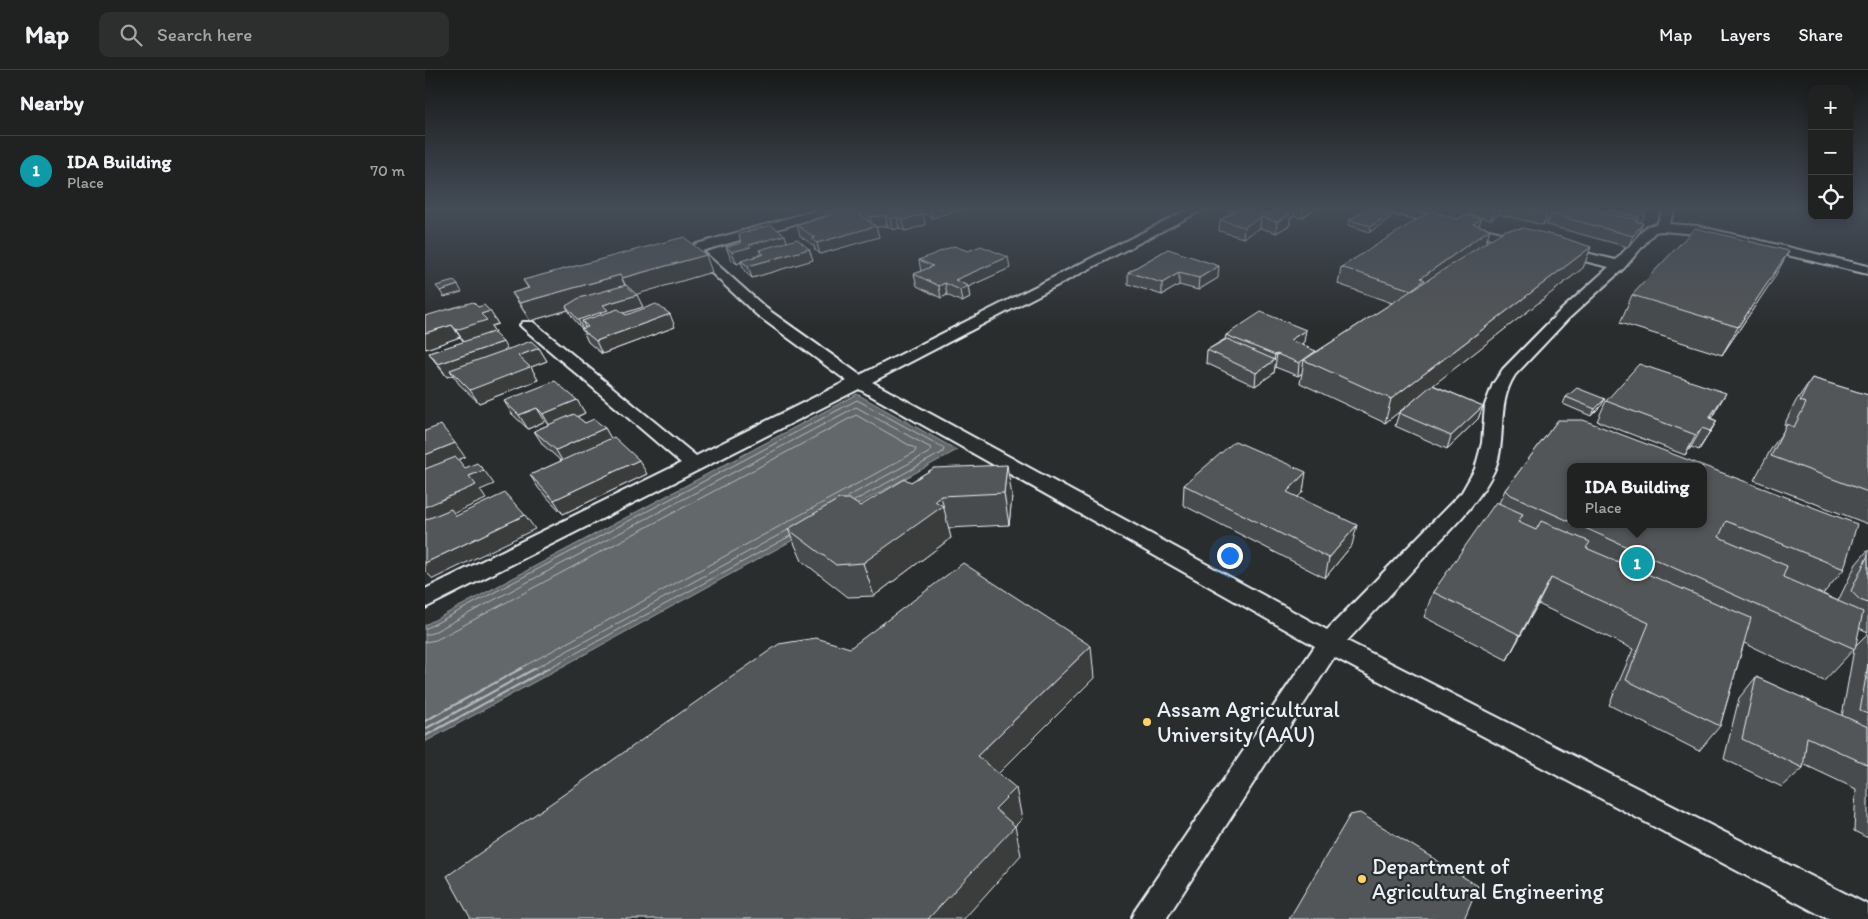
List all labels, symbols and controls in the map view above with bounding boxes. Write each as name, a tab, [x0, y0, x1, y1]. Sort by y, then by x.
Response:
search box	[99, 12, 449, 57]
text: Map	[25, 20, 69, 49]
icon: search	[117, 21, 145, 49]
text: Search here	[157, 23, 252, 46]
text: Map	[1659, 24, 1692, 46]
text: Layers	[1720, 24, 1770, 46]
text: Share	[1798, 24, 1843, 46]
map controls	[1808, 85, 1853, 220]
button: +	[1808, 85, 1853, 130]
text: Nearby	[20, 90, 84, 115]
button: −	[1808, 130, 1853, 175]
text: IDA Building	[67, 150, 171, 173]
text: 1	[32, 161, 40, 180]
text: 70 m	[370, 161, 405, 180]
text: Place	[67, 173, 104, 192]
button: locate	[1808, 175, 1853, 220]
popup	[1567, 463, 1707, 528]
text: IDA Building	[1585, 475, 1689, 498]
text: Place	[1585, 498, 1622, 517]
your location	[1217, 543, 1243, 569]
pin: 1	[1621, 544, 1653, 582]
place label: Assam Agricultural University (AAU)	[1157, 696, 1340, 748]
marker: Assam Agricultural University (AAU)	[1141, 716, 1153, 728]
place label: Department of Agricultural Engineering	[1372, 853, 1604, 905]
marker: Department of Agricultural Engineering	[1356, 873, 1368, 885]

